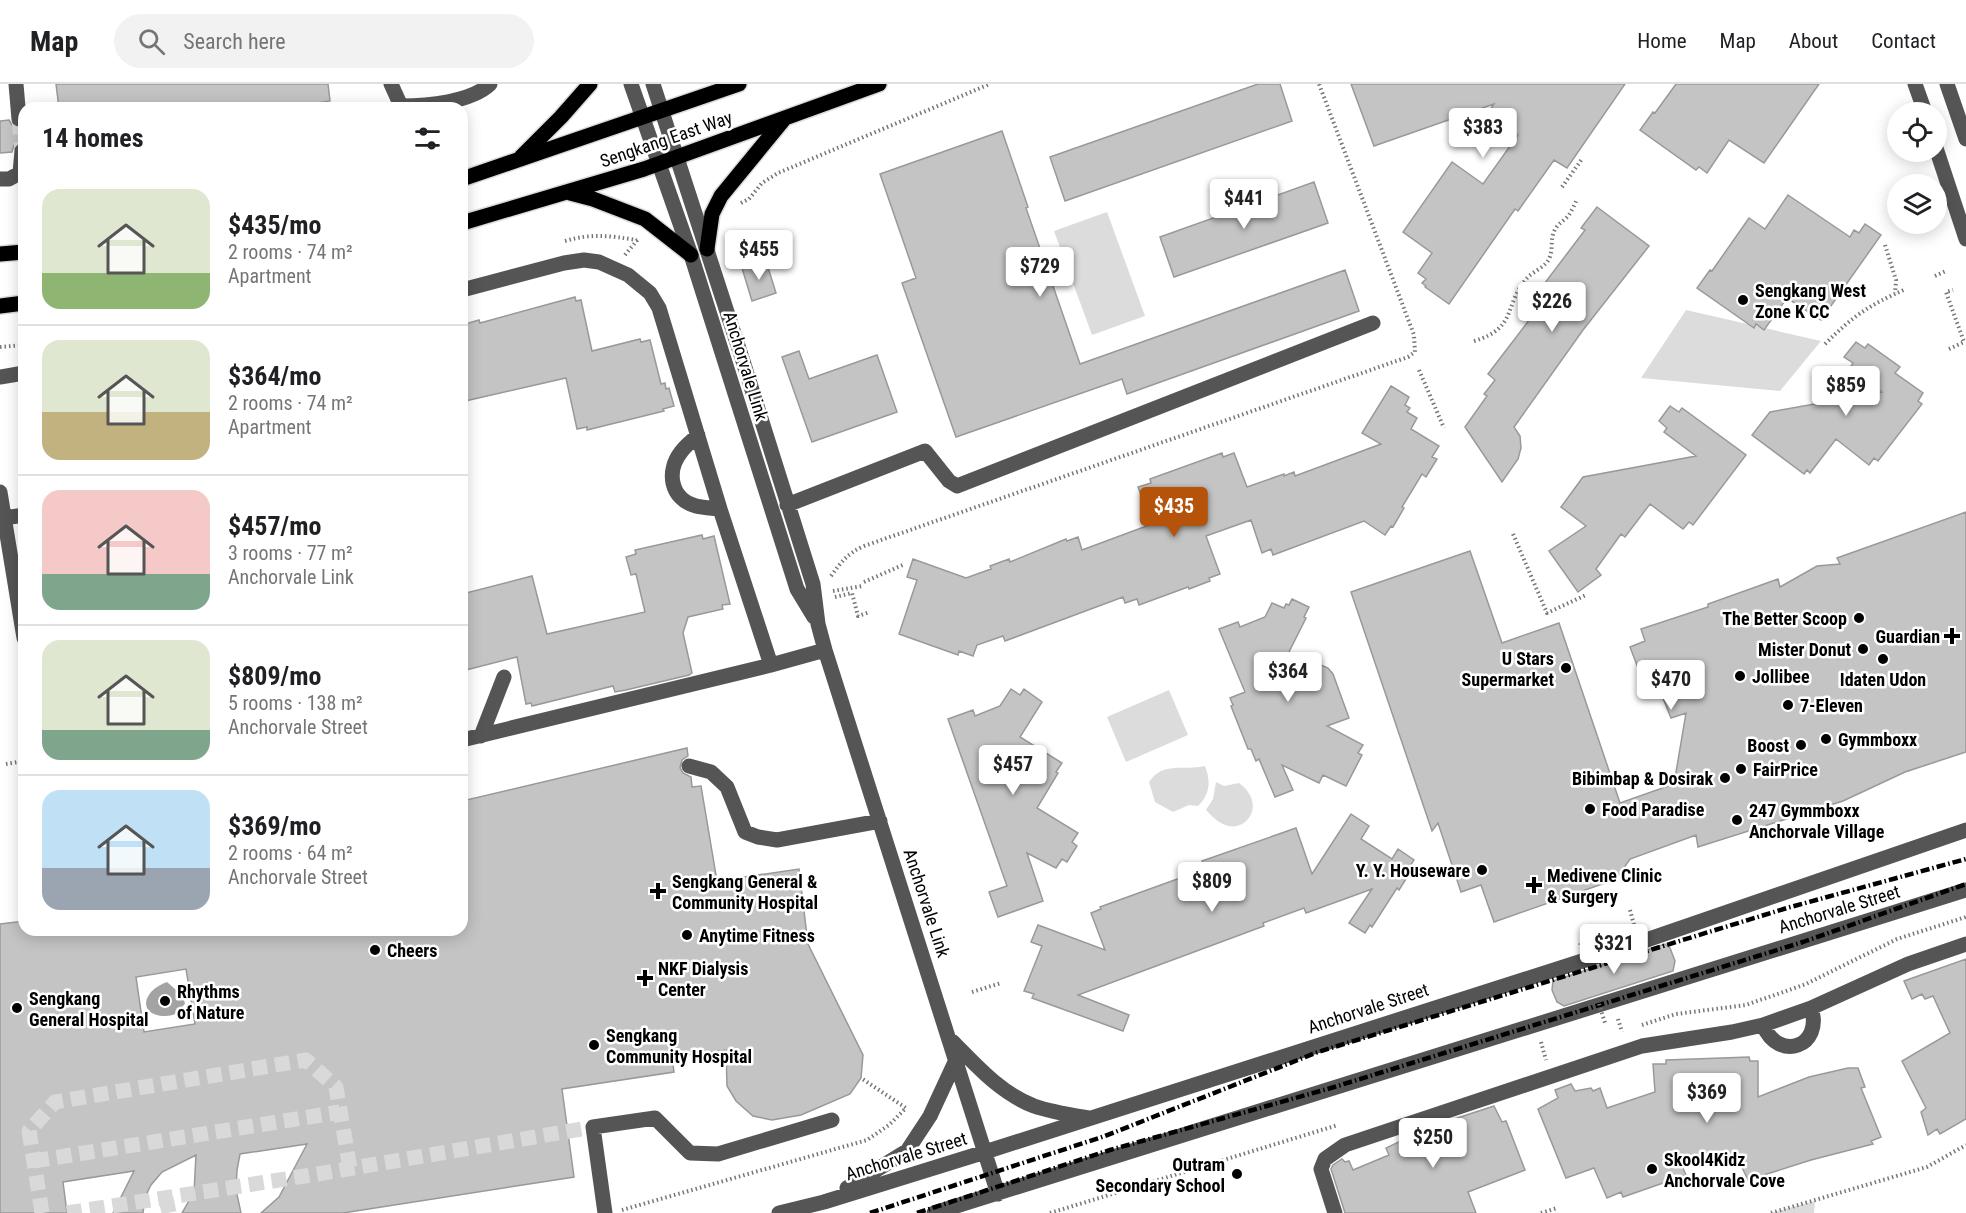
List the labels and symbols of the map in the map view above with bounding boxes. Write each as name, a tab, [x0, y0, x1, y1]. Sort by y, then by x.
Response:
street label: Sengkang East Way	[597, 106, 735, 171]
pin: $383	[1447, 108, 1519, 159]
pin: $441	[1208, 179, 1280, 230]
pin: $455	[723, 230, 795, 281]
pin: $729	[1004, 247, 1076, 298]
place label: Sengkang West Zone K CC	[1755, 280, 1866, 322]
pin: $226	[1516, 282, 1588, 333]
marker: Sengkang West Zone K CC	[1736, 293, 1750, 307]
street label: Anchorvale Link	[719, 309, 773, 423]
pin: $859	[1810, 366, 1882, 417]
pin: $435	[1138, 487, 1210, 538]
place label: The Better Scoop	[1722, 608, 1847, 629]
marker: The Better Scoop	[1852, 611, 1866, 625]
place label: Guardian	[1876, 626, 1940, 647]
marker: Guardian	[1945, 629, 1959, 643]
place label: Mister Donut	[1758, 639, 1851, 660]
marker: Mister Donut	[1856, 642, 1870, 656]
place label: U Stars Supermarket	[1462, 648, 1554, 690]
pin: $364	[1252, 652, 1324, 703]
marker: Idaten Udon	[1876, 652, 1890, 666]
pin: $470	[1635, 660, 1707, 711]
marker: U Stars Supermarket	[1559, 661, 1573, 675]
place label: Jollibee	[1752, 666, 1810, 687]
marker: Jollibee	[1733, 669, 1747, 683]
place label: Idaten Udon	[1840, 669, 1926, 690]
place label: 7-Eleven	[1800, 695, 1863, 716]
marker: 7-Eleven	[1781, 698, 1795, 712]
place label: Gymmboxx	[1838, 729, 1917, 750]
marker: Gymmboxx	[1819, 732, 1833, 746]
place label: Boost	[1747, 735, 1789, 756]
marker: Boost	[1794, 738, 1808, 752]
pin: $457	[977, 745, 1049, 796]
place label: FairPrice	[1753, 759, 1818, 780]
marker: FairPrice	[1734, 762, 1748, 776]
place label: Bibimbap & Dosirak	[1572, 768, 1713, 789]
marker: Bibimbap & Dosirak	[1718, 771, 1732, 785]
place label: Food Paradise	[1602, 799, 1705, 820]
place label: 247 Gymmboxx Anchorvale Village	[1749, 800, 1885, 842]
marker: Food Paradise	[1583, 802, 1597, 816]
marker: 247 Gymmboxx Anchorvale Village	[1730, 813, 1744, 827]
street label: Anchorvale Link	[900, 846, 954, 960]
place label: Y. Y. Houseware	[1356, 860, 1470, 881]
pin: $809	[1176, 862, 1248, 913]
marker: Y. Y. Houseware	[1475, 863, 1489, 877]
place label: Medivene Clinic & Surgery	[1547, 865, 1662, 907]
place label: Sengkang General & Community Hospital	[672, 871, 818, 913]
marker: Medivene Clinic & Surgery	[1525, 876, 1543, 894]
street label: Anchorvale Street	[1776, 881, 1902, 937]
marker: Sengkang General & Community Hospital	[649, 882, 667, 900]
pin: $321	[1578, 924, 1650, 975]
place label: Anytime Fitness	[699, 925, 815, 946]
marker: Anytime Fitness	[680, 928, 694, 942]
place label: Cheers	[387, 940, 437, 961]
marker: Cheers	[368, 943, 382, 957]
place label: NKF Dialysis Center	[658, 958, 748, 1000]
marker: NKF Dialysis Center	[636, 969, 654, 987]
street label: Anchorvale Street	[1305, 979, 1431, 1037]
place label: Rhythms of Nature	[177, 981, 245, 1023]
place label: Sengkang General Hospital	[29, 988, 149, 1030]
marker: Rhythms of Nature	[158, 994, 172, 1008]
marker: Sengkang General Hospital	[10, 1001, 24, 1015]
place label: Sengkang Community Hospital	[606, 1025, 752, 1067]
marker: Sengkang Community Hospital	[587, 1038, 601, 1052]
pin: $369	[1671, 1073, 1743, 1124]
pin: $250	[1397, 1118, 1469, 1169]
street label: Anchorvale Street	[843, 1128, 969, 1184]
place label: Skool4Kidz Anchorvale Cove	[1664, 1149, 1785, 1191]
place label: Outram Secondary School	[1096, 1154, 1225, 1196]
marker: Skool4Kidz Anchorvale Cove	[1645, 1162, 1659, 1176]
marker: Outram Secondary School	[1230, 1167, 1244, 1181]

